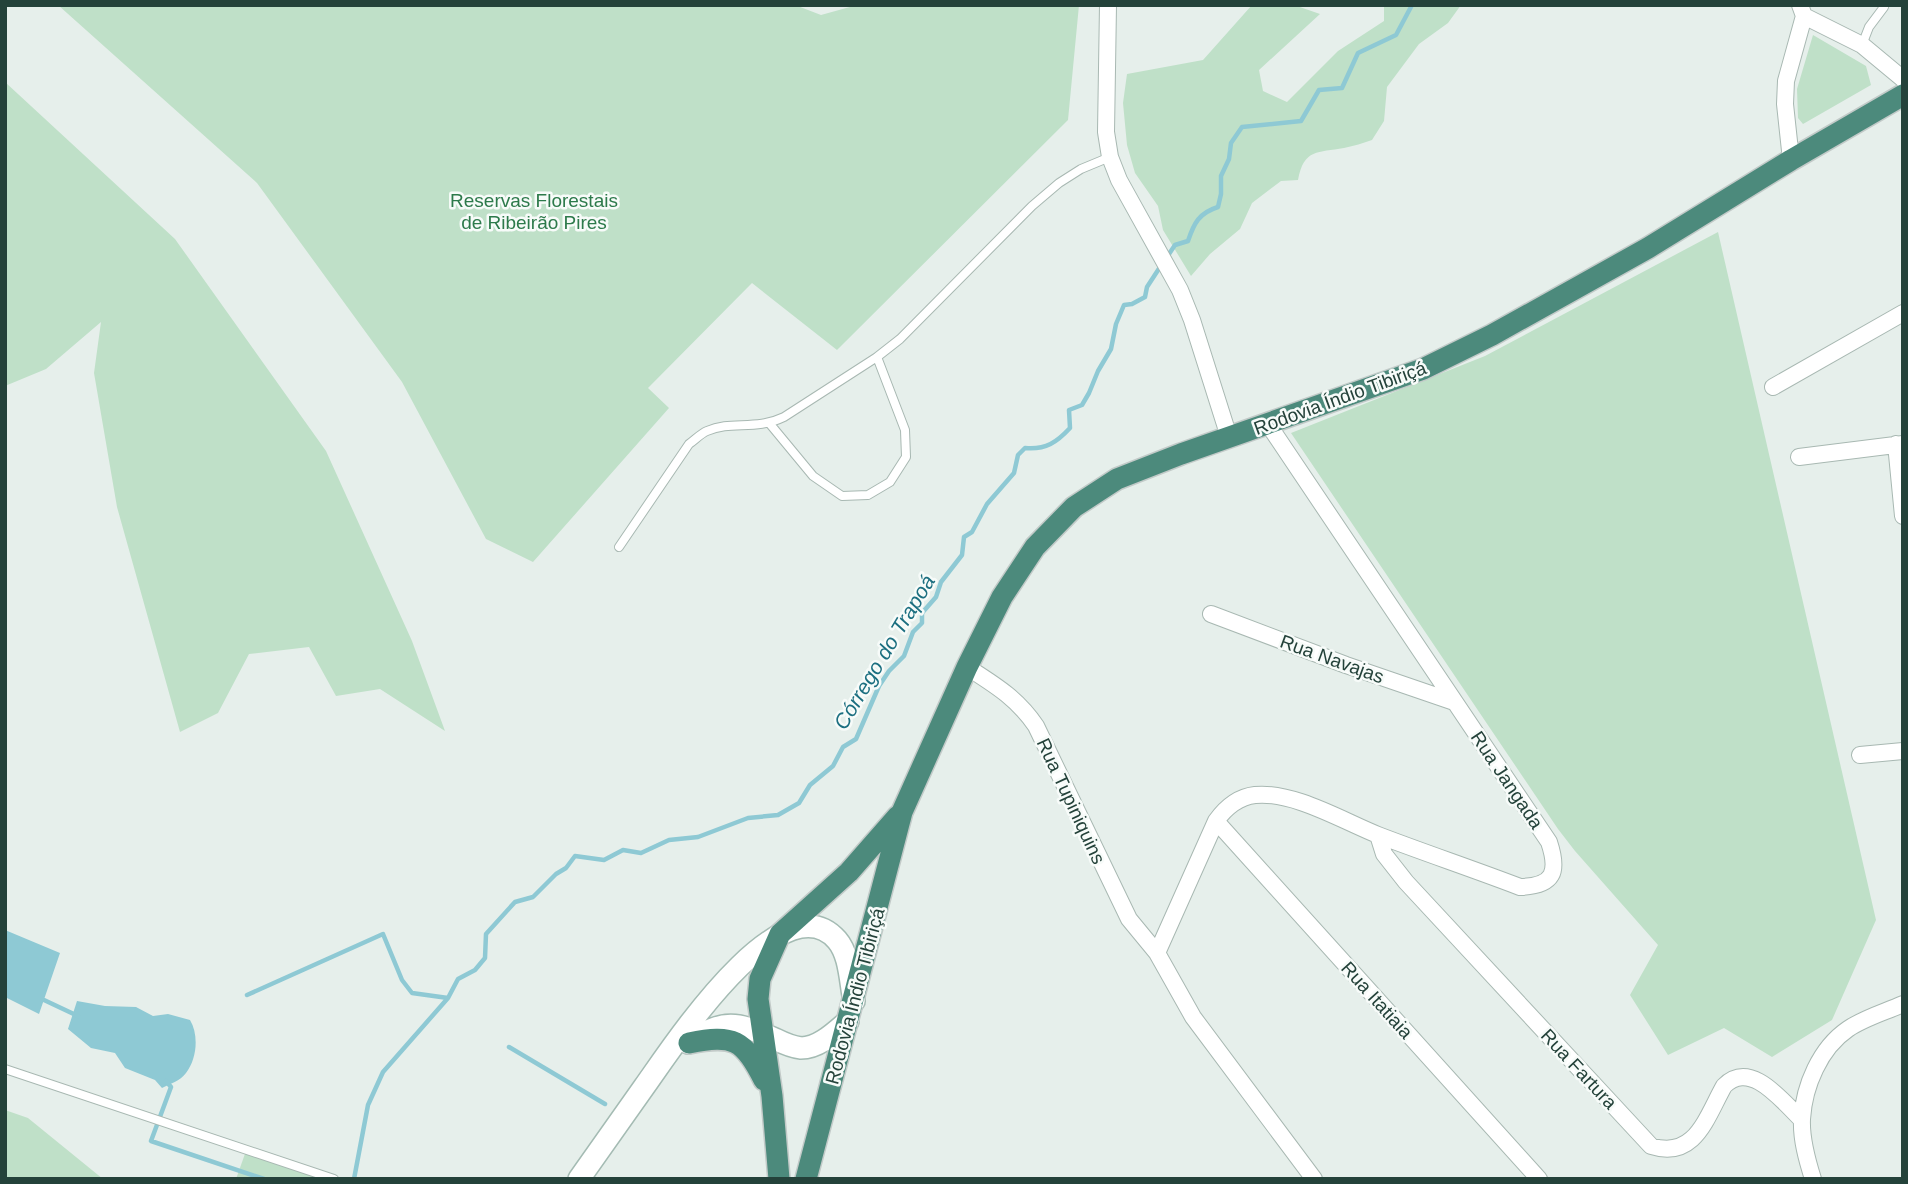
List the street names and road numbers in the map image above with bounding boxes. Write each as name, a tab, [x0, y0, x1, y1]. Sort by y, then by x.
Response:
street label: Rodovia Índio Tibiriçá	[1251, 357, 1429, 439]
street label: Rua Navajas	[1277, 631, 1387, 687]
street label: Rua Jangada	[1467, 727, 1548, 833]
street label: Rua Tupiniquins	[1033, 735, 1109, 867]
street label: Rodovia Índio Tibiriçá	[821, 905, 889, 1086]
street label: Rua Itatiaia	[1337, 957, 1417, 1043]
street label: Rua Fartura	[1537, 1025, 1622, 1114]

